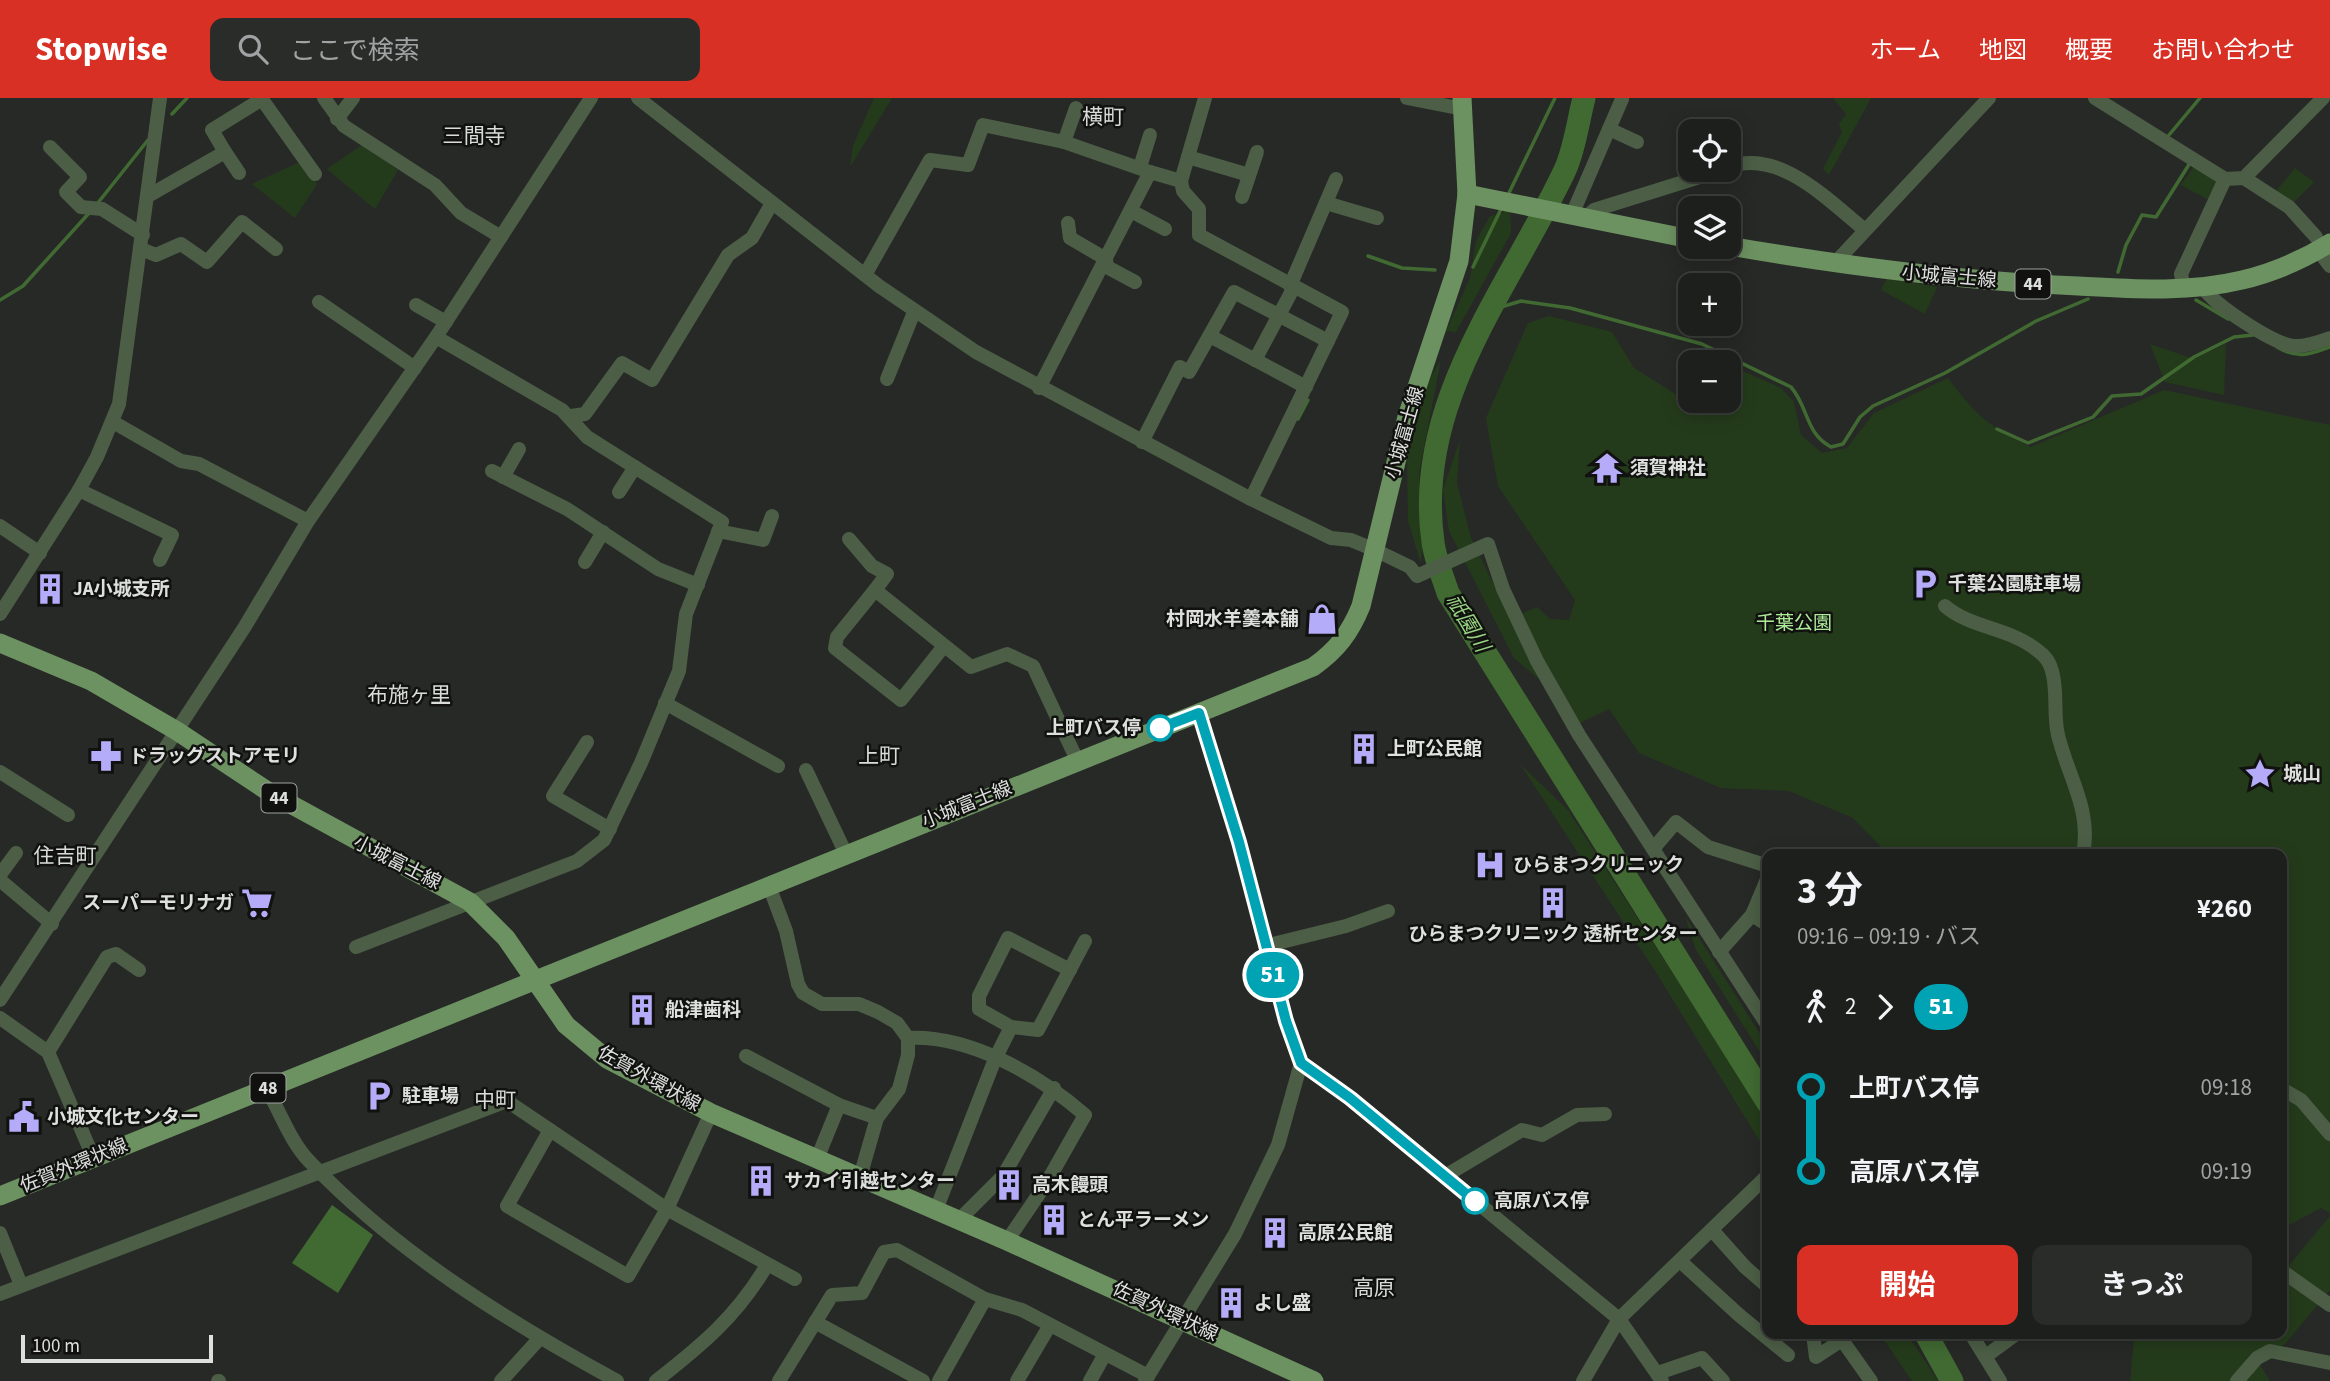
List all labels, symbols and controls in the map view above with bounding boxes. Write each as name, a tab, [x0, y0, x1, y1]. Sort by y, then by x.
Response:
search box	[210, 18, 700, 81]
text: Stopwise	[35, 26, 168, 73]
icon: search	[234, 30, 272, 68]
text: ここで検索	[290, 32, 420, 69]
text: ホーム	[1870, 33, 1941, 68]
text: 地図	[1979, 33, 2027, 68]
text: 概要	[2065, 33, 2113, 68]
text: お問い合わせ	[2151, 33, 2295, 68]
district label: 横町	[1082, 102, 1124, 132]
map controls	[1678, 119, 1741, 413]
button: locate	[1678, 119, 1741, 182]
district label: 三間寺	[443, 121, 506, 151]
button: layers	[1678, 196, 1741, 259]
street label: 小城富士線	[1900, 259, 1998, 295]
road number: 44	[2016, 270, 2050, 299]
button: +	[1678, 273, 1741, 336]
button: −	[1678, 350, 1741, 413]
street label: 小城富士線	[1379, 384, 1431, 482]
temple icon: 須賀神社	[1590, 451, 1624, 485]
place label: 須賀神社	[1630, 455, 1706, 482]
parking icon: 千葉公園駐車場	[1908, 567, 1942, 601]
place label: 千葉公園駐車場	[1948, 571, 2081, 598]
building icon: JA小城支所	[33, 572, 67, 606]
place label: JA小城支所	[73, 576, 170, 603]
water label: 祇園川	[1439, 588, 1498, 659]
shop icon: 村岡水羊羹本舗	[1305, 602, 1339, 636]
place label: 村岡水羊羹本舗	[1166, 606, 1299, 633]
park label: 千葉公園	[1756, 610, 1832, 637]
district label: 布施ヶ里	[367, 680, 451, 710]
place label: 上町バス停	[1046, 715, 1141, 742]
marker: 上町バス停	[1147, 715, 1173, 741]
building icon: 上町公民館	[1347, 732, 1381, 766]
place label: 上町公民館	[1387, 736, 1482, 763]
pharmacy icon: ドラッグストアモリ	[89, 739, 123, 773]
district label: 上町	[858, 741, 900, 771]
place label: ドラッグストアモリ	[129, 743, 300, 770]
place icon: 城山	[2243, 757, 2277, 791]
place label: 城山	[2283, 761, 2321, 788]
street label: 小城富士線	[918, 775, 1016, 835]
road number: 44	[262, 784, 296, 812]
street label: 小城富士線	[349, 829, 445, 897]
district label: 住吉町	[34, 841, 97, 871]
hospital icon: ひらまつクリニック	[1473, 848, 1507, 882]
place label: ひらまつクリニック	[1513, 852, 1684, 879]
text: 3 分	[1797, 864, 1863, 918]
supermarket icon: スーパーモリナガ	[240, 886, 274, 920]
building icon: ひらまつクリニック 透析センター	[1536, 886, 1570, 920]
place label: スーパーモリナガ	[82, 890, 234, 917]
text: ¥260	[2197, 890, 2252, 927]
text: 09:16 – 09:19 · バス	[1797, 920, 1981, 953]
place label: ひらまつクリニック 透析センター	[1409, 921, 1697, 948]
line badge: 51	[1242, 952, 1304, 998]
text: 51	[1260, 957, 1286, 992]
icon: walk	[1797, 988, 1835, 1026]
icon: forward	[1866, 988, 1904, 1026]
text: 51	[1928, 989, 1954, 1024]
text: 2	[1845, 990, 1856, 1023]
building icon: 船津歯科	[625, 993, 659, 1027]
place label: 船津歯科	[665, 997, 741, 1024]
street label: 佐賀外環状線	[593, 1040, 705, 1118]
text: 上町バス停	[1849, 1070, 1979, 1107]
text: 09:18	[2201, 1071, 2252, 1104]
road number: 48	[250, 1073, 286, 1102]
parking icon: 駐車場	[362, 1079, 396, 1113]
place label: 駐車場	[402, 1083, 459, 1110]
district label: 中町	[474, 1085, 516, 1115]
public building icon: 小城文化センター	[7, 1100, 41, 1134]
place label: 小城文化センター	[47, 1104, 199, 1131]
street label: 佐賀外環状線	[16, 1132, 132, 1200]
text: 高原バス停	[1849, 1154, 1979, 1191]
text: 09:19	[2201, 1155, 2252, 1188]
building icon: サカイ引越センター	[744, 1164, 778, 1198]
place label: サカイ引越センター	[784, 1168, 955, 1195]
building icon: 高木饅頭	[992, 1168, 1026, 1202]
place label: 高木饅頭	[1032, 1172, 1108, 1199]
marker: 高原バス停	[1462, 1188, 1488, 1214]
place label: 高原バス停	[1494, 1188, 1589, 1215]
building icon: とん平ラーメン	[1037, 1203, 1071, 1237]
place label: とん平ラーメン	[1077, 1207, 1209, 1234]
building icon: 高原公民館	[1258, 1216, 1292, 1250]
place label: 高原公民館	[1298, 1220, 1393, 1247]
button: 開始	[1797, 1245, 2018, 1325]
button: きっぷ	[2032, 1245, 2252, 1325]
district label: 高原	[1353, 1273, 1395, 1303]
street label: 佐賀外環状線	[1108, 1276, 1222, 1348]
building icon: よし盛	[1214, 1286, 1248, 1320]
place label: よし盛	[1254, 1290, 1311, 1317]
scale bar	[21, 1332, 214, 1364]
text: 100 m	[32, 1333, 80, 1360]

